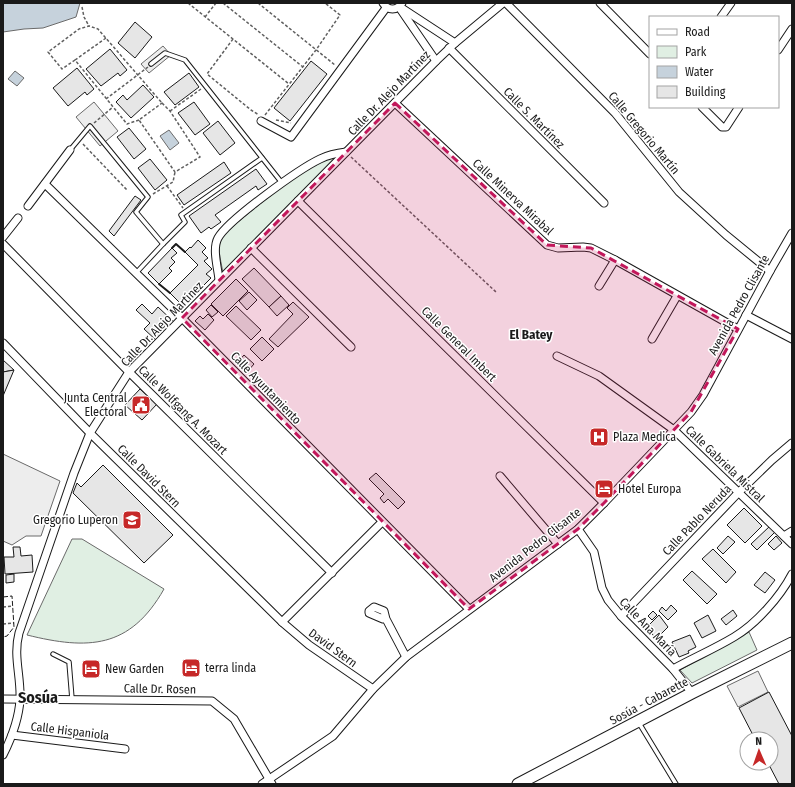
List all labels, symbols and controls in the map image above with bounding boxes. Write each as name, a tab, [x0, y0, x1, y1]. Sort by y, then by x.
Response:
legend	[649, 16, 779, 108]
text: Road	[685, 25, 710, 39]
text: Park	[685, 45, 707, 59]
street label: Calle Dr. Alejo Martínez	[345, 48, 433, 138]
text: Water	[685, 65, 714, 79]
street label: Calle S. Martínez	[501, 85, 568, 152]
text: Building	[685, 85, 726, 99]
street label: Calle Gregorio Martín	[605, 89, 683, 177]
street label: Calle Minerva Mirabal	[470, 156, 556, 238]
street label: Avenida Pedro Clisante	[706, 252, 772, 358]
street label: Calle Dr. Alejo Martínez	[118, 279, 206, 369]
street label: Calle General Imbert	[419, 304, 499, 384]
district label: El Batey	[509, 327, 553, 342]
street label: Calle Ayuntamiento	[228, 349, 304, 427]
street label: Calle Wolfgang A. Mozart	[136, 363, 230, 457]
place label: Junta Central Electoral	[64, 391, 127, 419]
public building icon: Junta Central Electoral	[130, 394, 152, 416]
street label: Calle Gabriela Mistral	[683, 423, 767, 505]
hospital icon: Plaza Medica	[588, 426, 610, 448]
place label: Plaza Medica	[613, 430, 676, 444]
street label: Calle David Stern	[115, 442, 183, 510]
hotel icon: Hotel Europa	[593, 478, 615, 500]
place label: Hotel Europa	[618, 482, 681, 496]
street label: Calle Pablo Neruda	[660, 482, 734, 558]
street label: Avenida Pedro Clisante	[486, 505, 584, 585]
school or university icon: Gregorio Luperon	[121, 509, 143, 531]
place label: Gregorio Luperon	[33, 513, 118, 527]
street label: Calle Ana María	[617, 595, 679, 659]
street label: David Stern	[306, 626, 360, 670]
hotel icon: terra linda	[180, 657, 202, 679]
hotel icon: New Garden	[80, 658, 102, 680]
place label: terra linda	[205, 661, 256, 675]
place label: New Garden	[105, 662, 164, 676]
street label: Sosúa - Cabarette	[607, 674, 691, 728]
street label: Calle Dr. Rosen	[124, 681, 196, 697]
district label: Sosúa	[18, 688, 58, 707]
street label: Calle Hispaniola	[30, 719, 110, 743]
north arrow	[739, 731, 779, 771]
text: N	[755, 735, 762, 748]

